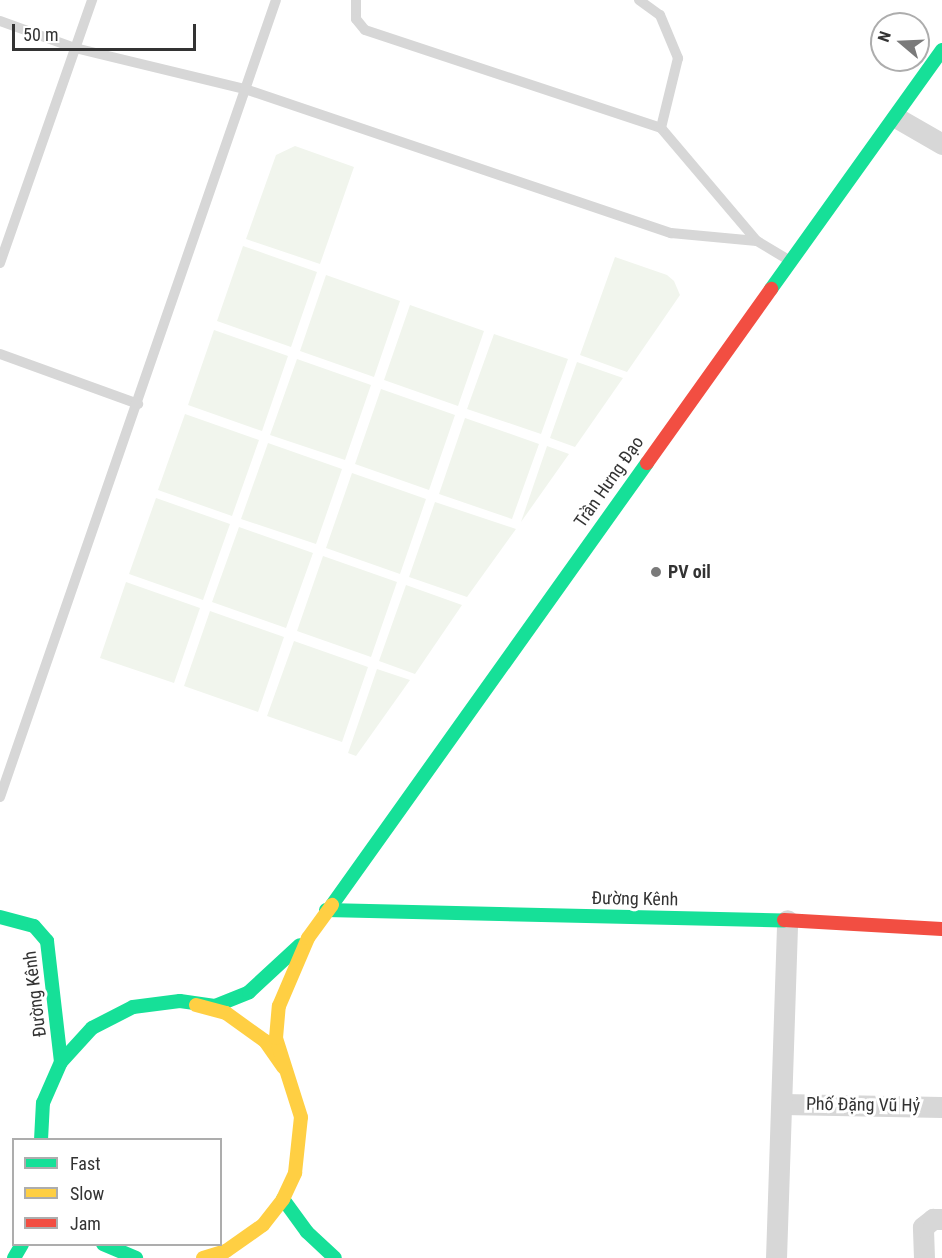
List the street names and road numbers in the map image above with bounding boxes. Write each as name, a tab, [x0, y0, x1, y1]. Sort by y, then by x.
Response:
street label: Trần Hưng Đạo	[570, 432, 648, 532]
street label: Đường Kênh	[591, 887, 679, 911]
street label: Đường Kênh	[19, 950, 51, 1038]
street label: Phố Đặng Vũ Hỷ	[806, 1093, 920, 1117]

